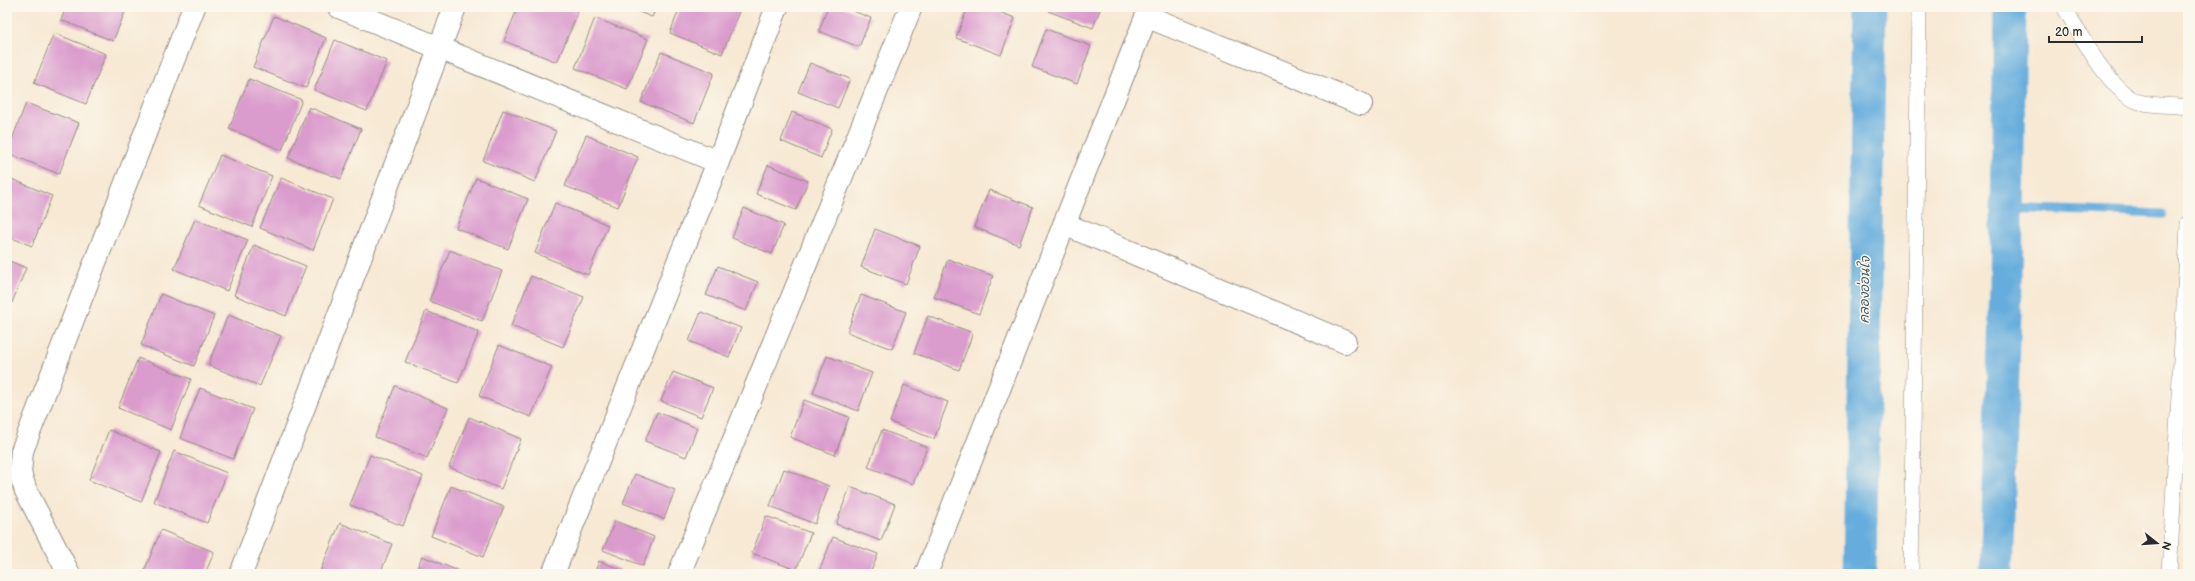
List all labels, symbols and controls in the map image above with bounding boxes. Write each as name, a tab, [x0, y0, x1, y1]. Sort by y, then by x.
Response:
scale bar	[2049, 18, 2142, 44]
text: 20 m	[2055, 25, 2082, 40]
water label: คลองอ่อนใจ	[1855, 255, 1874, 324]
north arrow	[2137, 523, 2177, 563]
text: N	[2159, 540, 2174, 552]

